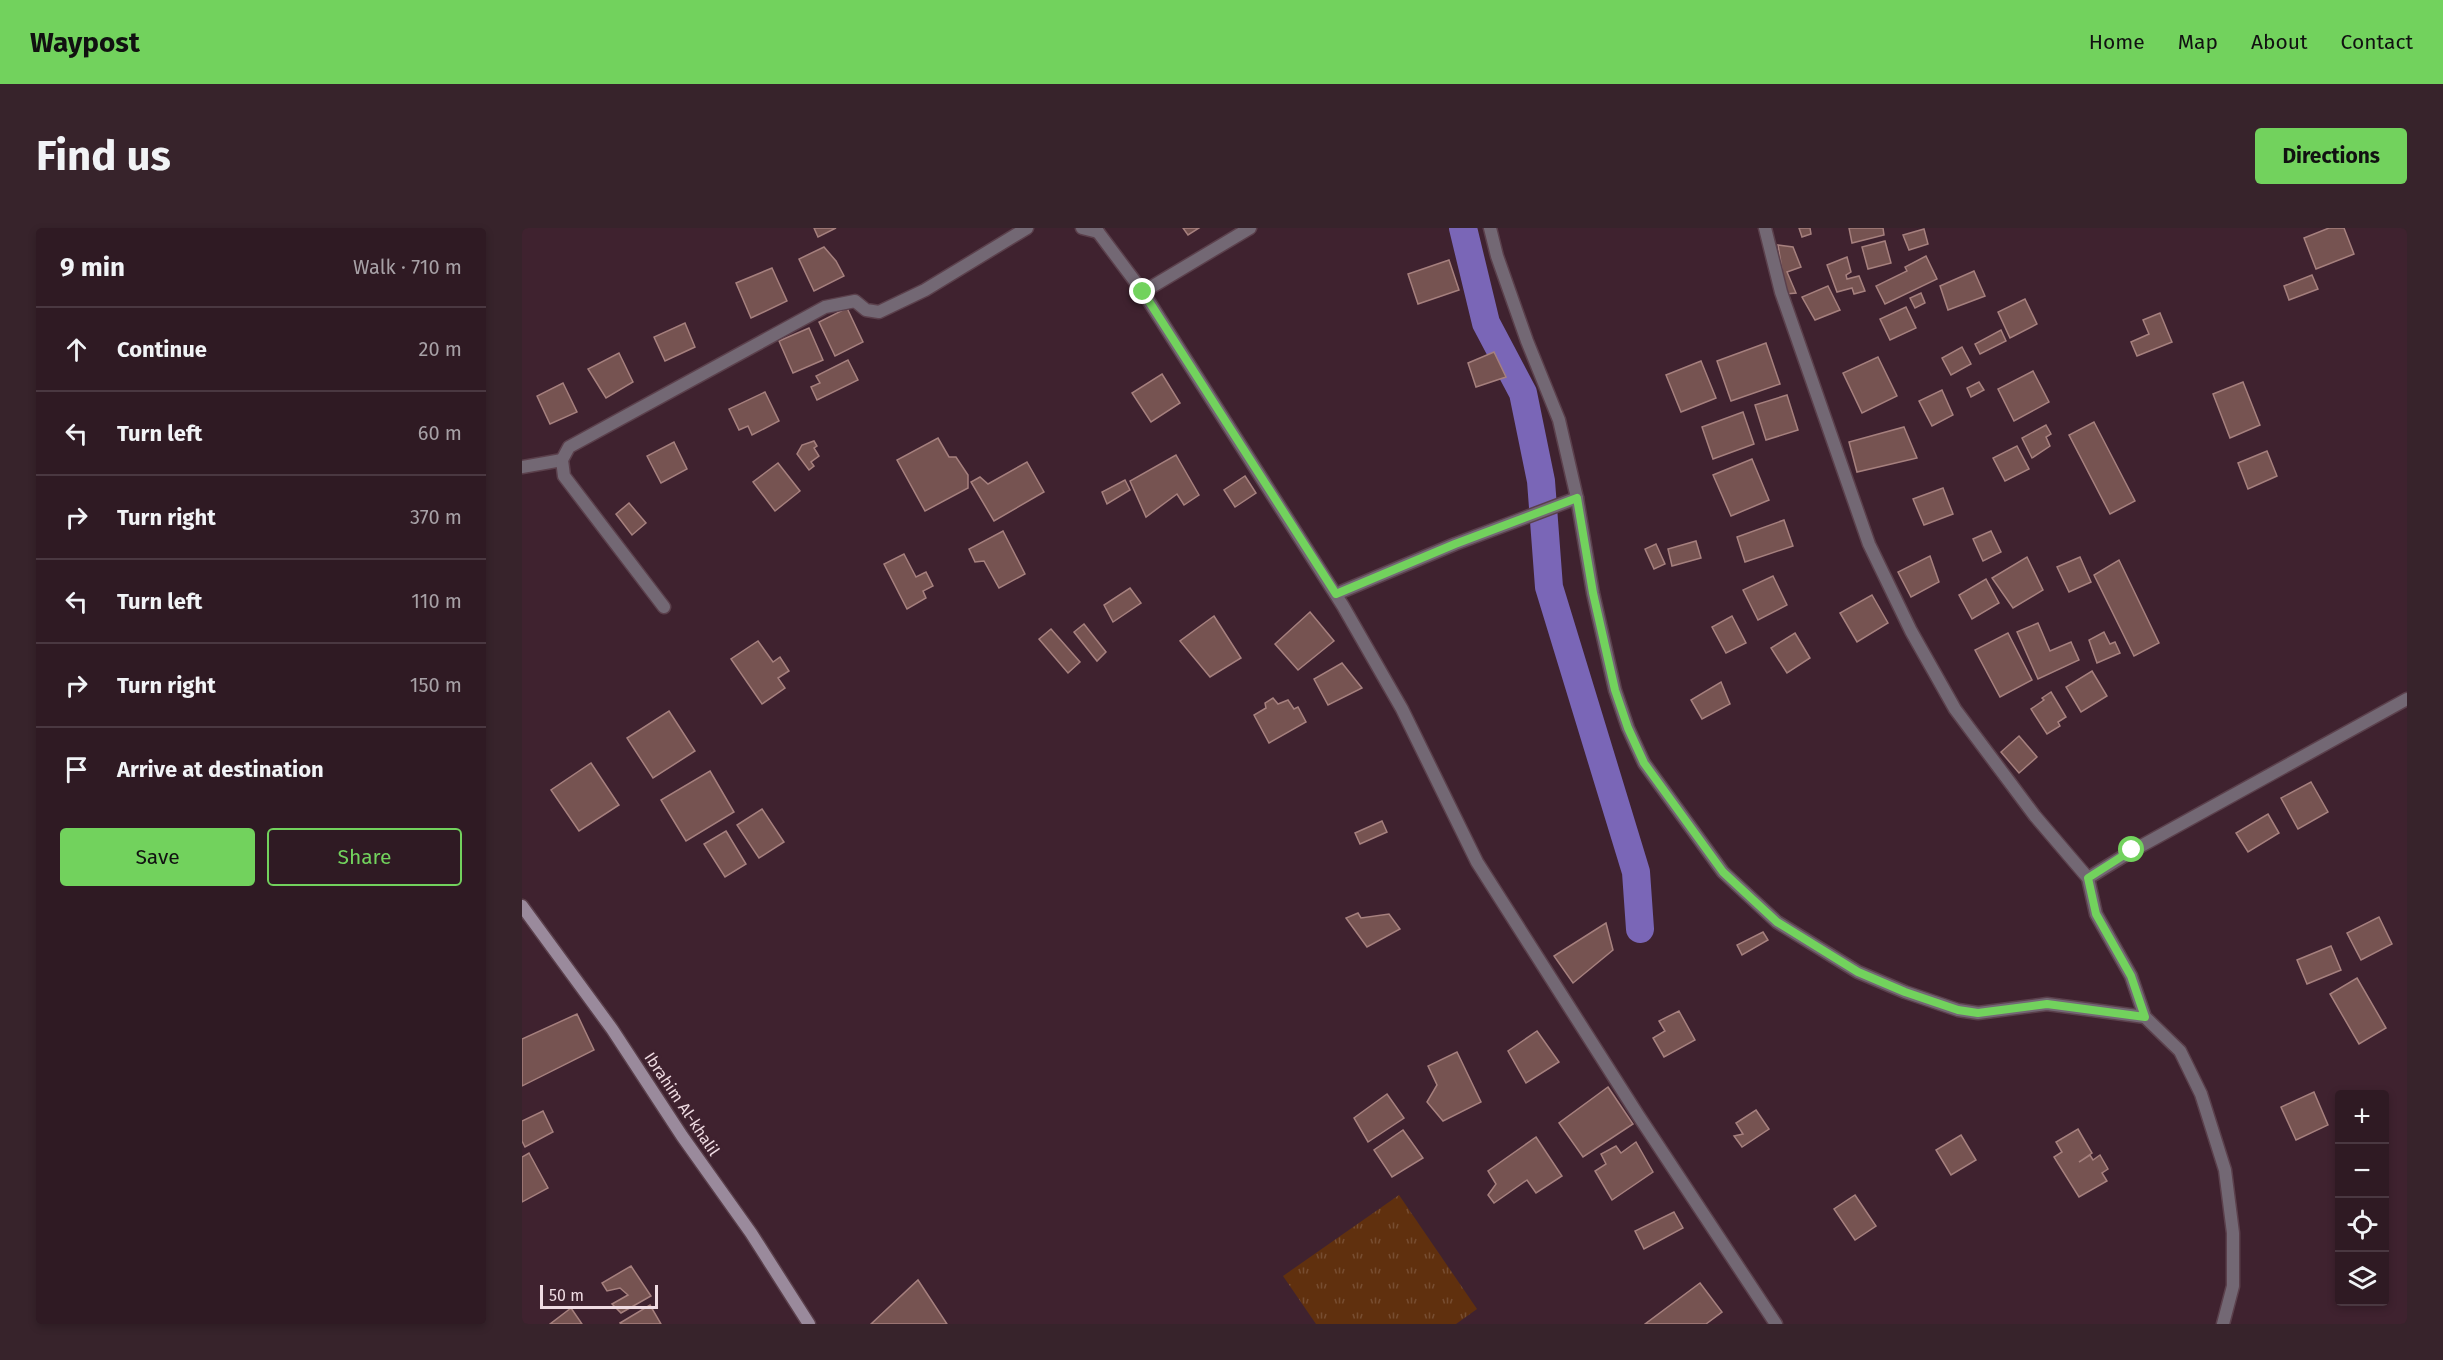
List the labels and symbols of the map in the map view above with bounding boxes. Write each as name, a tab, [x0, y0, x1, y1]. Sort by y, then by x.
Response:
route end	[1129, 278, 1155, 304]
route start	[2118, 836, 2144, 862]
street label: Ibrahim Al-khalil	[640, 1049, 724, 1160]
scale bar	[540, 1282, 658, 1310]

